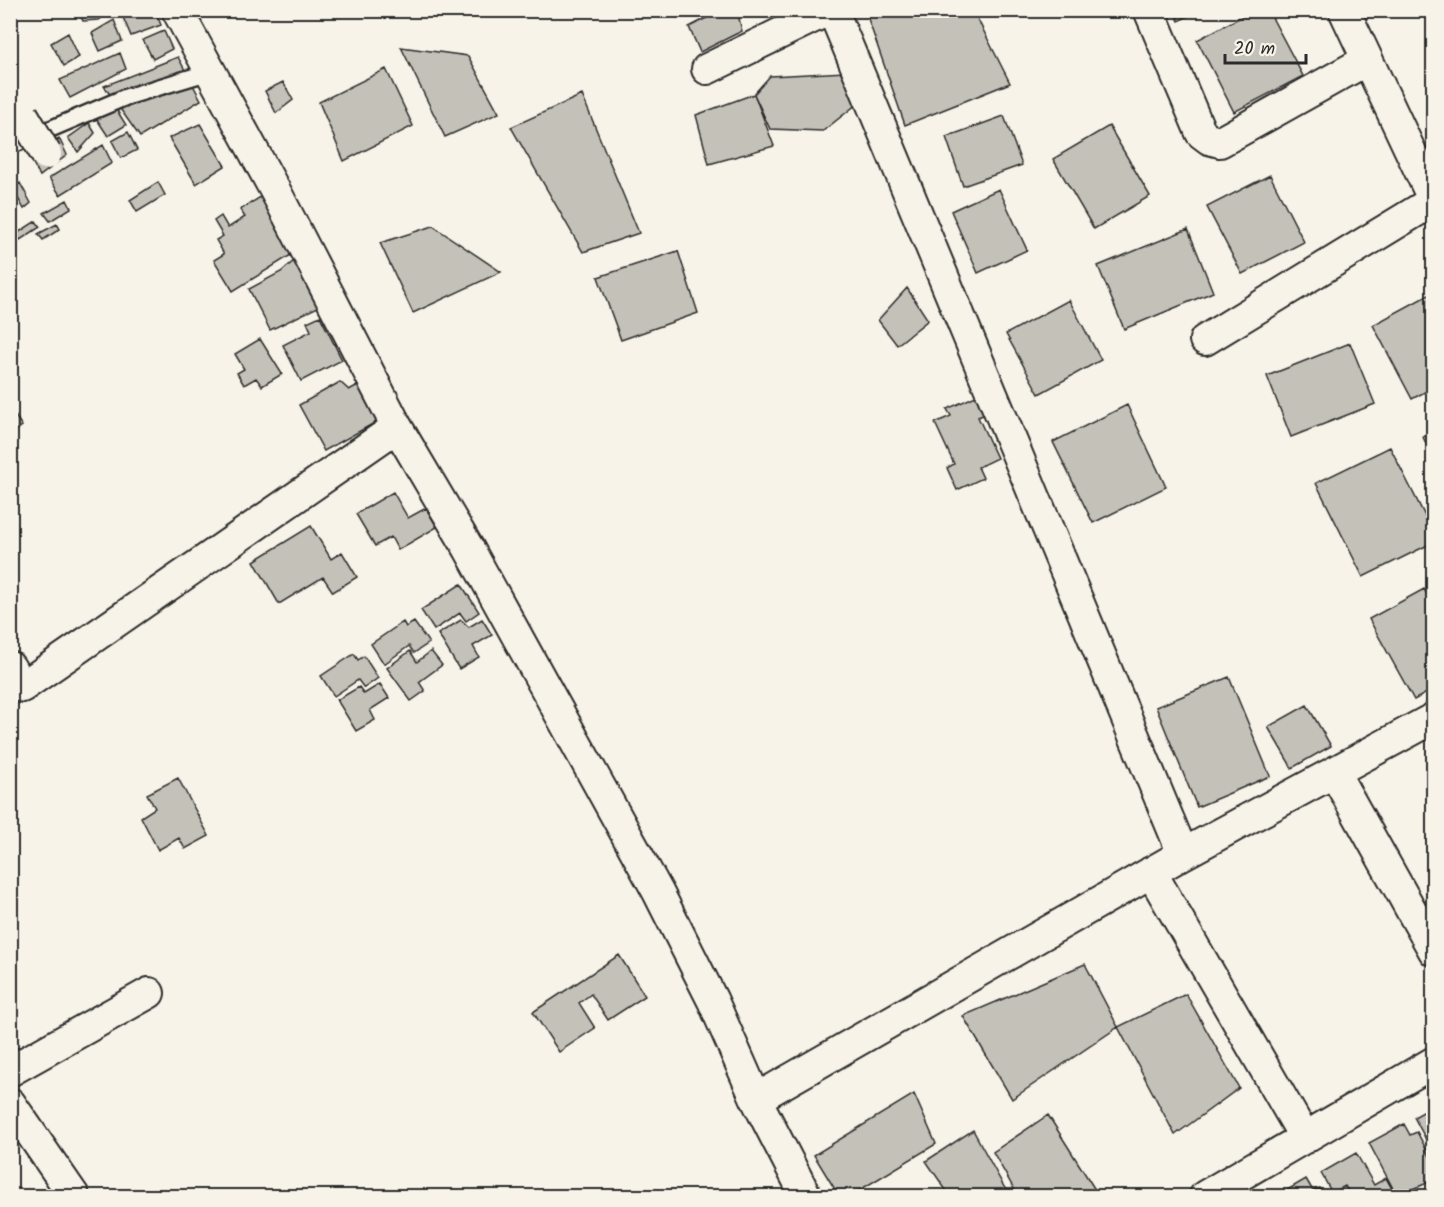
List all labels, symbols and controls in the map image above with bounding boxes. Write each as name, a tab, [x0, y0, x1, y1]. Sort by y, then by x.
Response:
scale bar	[1225, 27, 1306, 65]
text: 20 m	[1234, 35, 1275, 64]

